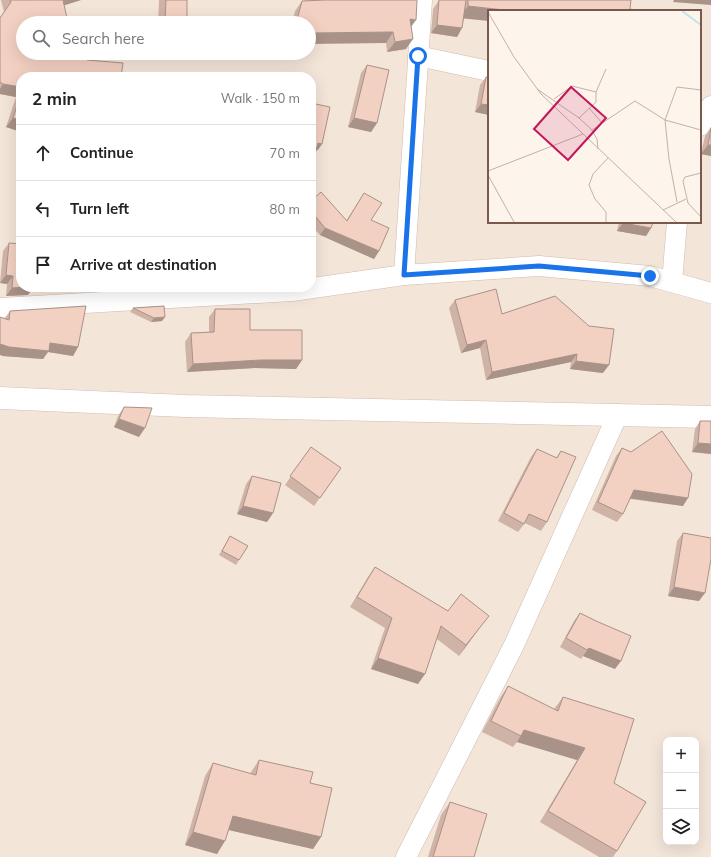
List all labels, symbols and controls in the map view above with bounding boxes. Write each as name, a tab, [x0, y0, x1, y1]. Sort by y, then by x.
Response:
inset map	[488, 10, 701, 223]
search box	[16, 16, 316, 60]
icon: search	[30, 27, 52, 49]
text: Search here	[62, 29, 144, 48]
route start	[409, 47, 427, 65]
text: 2 min	[32, 88, 77, 109]
text: Walk · 150 m	[221, 90, 300, 106]
icon: ahead	[32, 142, 54, 164]
text: Continue	[70, 143, 133, 162]
text: 70 m	[270, 145, 300, 161]
icon: left	[32, 198, 54, 220]
text: Turn left	[70, 199, 129, 218]
text: 80 m	[270, 201, 300, 217]
icon: arrive	[32, 254, 54, 276]
text: Arrive at destination	[70, 255, 217, 274]
route end	[641, 267, 659, 285]
map controls	[663, 737, 699, 845]
button: +	[663, 737, 699, 773]
button: −	[663, 773, 699, 809]
button: layers	[663, 809, 699, 845]

